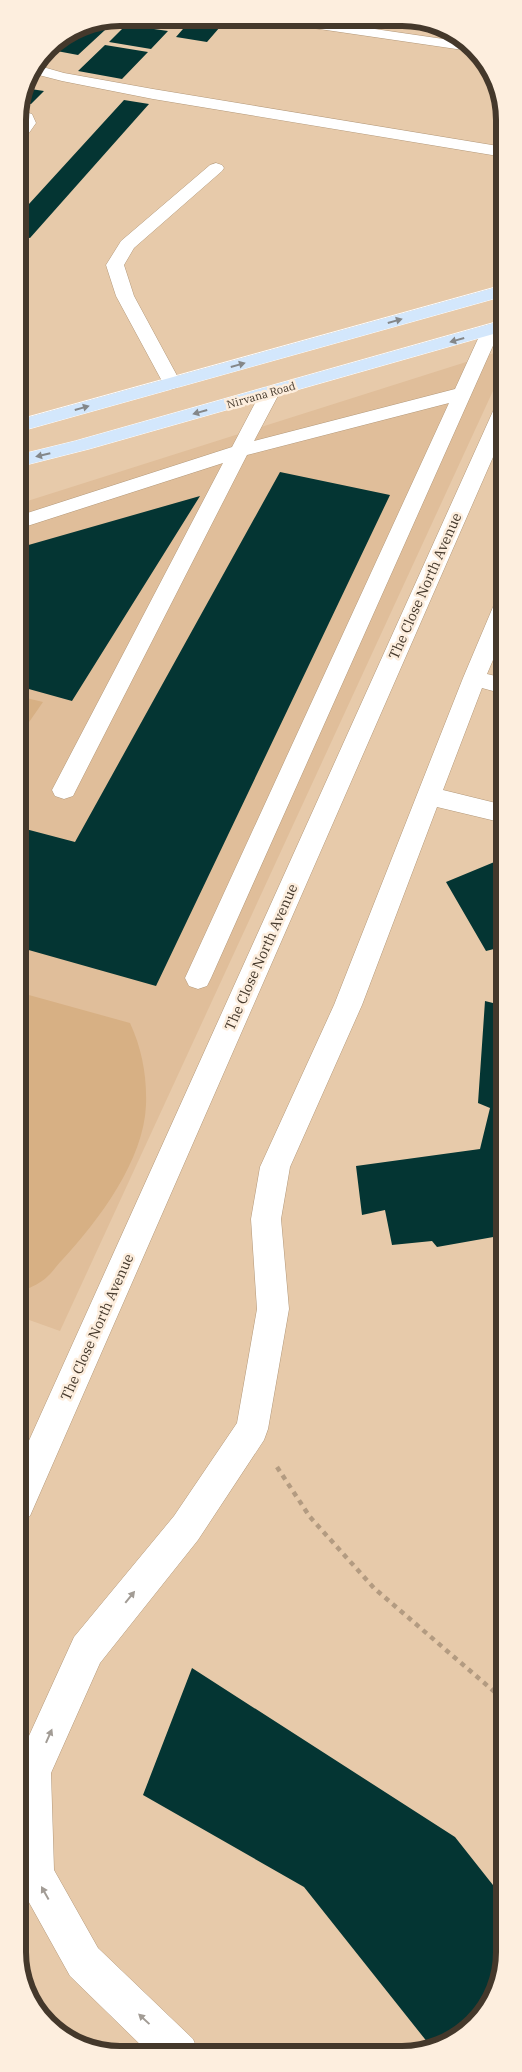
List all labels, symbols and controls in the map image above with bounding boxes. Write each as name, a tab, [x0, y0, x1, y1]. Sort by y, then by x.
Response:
one-way arrow	[387, 316, 402, 324]
one-way arrow	[449, 336, 464, 344]
one-way arrow	[231, 360, 246, 368]
street label: Nirvana Road	[225, 378, 297, 411]
one-way arrow	[74, 404, 89, 412]
one-way arrow	[192, 408, 207, 416]
one-way arrow	[35, 451, 50, 459]
street label: The Close North Avenue	[385, 510, 465, 662]
street label: The Close North Avenue	[221, 881, 301, 1033]
street label: The Close North Avenue	[57, 1251, 137, 1403]
one-way arrow	[125, 1591, 136, 1604]
one-way arrow	[45, 1729, 53, 1743]
one-way arrow	[41, 1885, 49, 1900]
one-way arrow	[138, 2013, 150, 2025]

